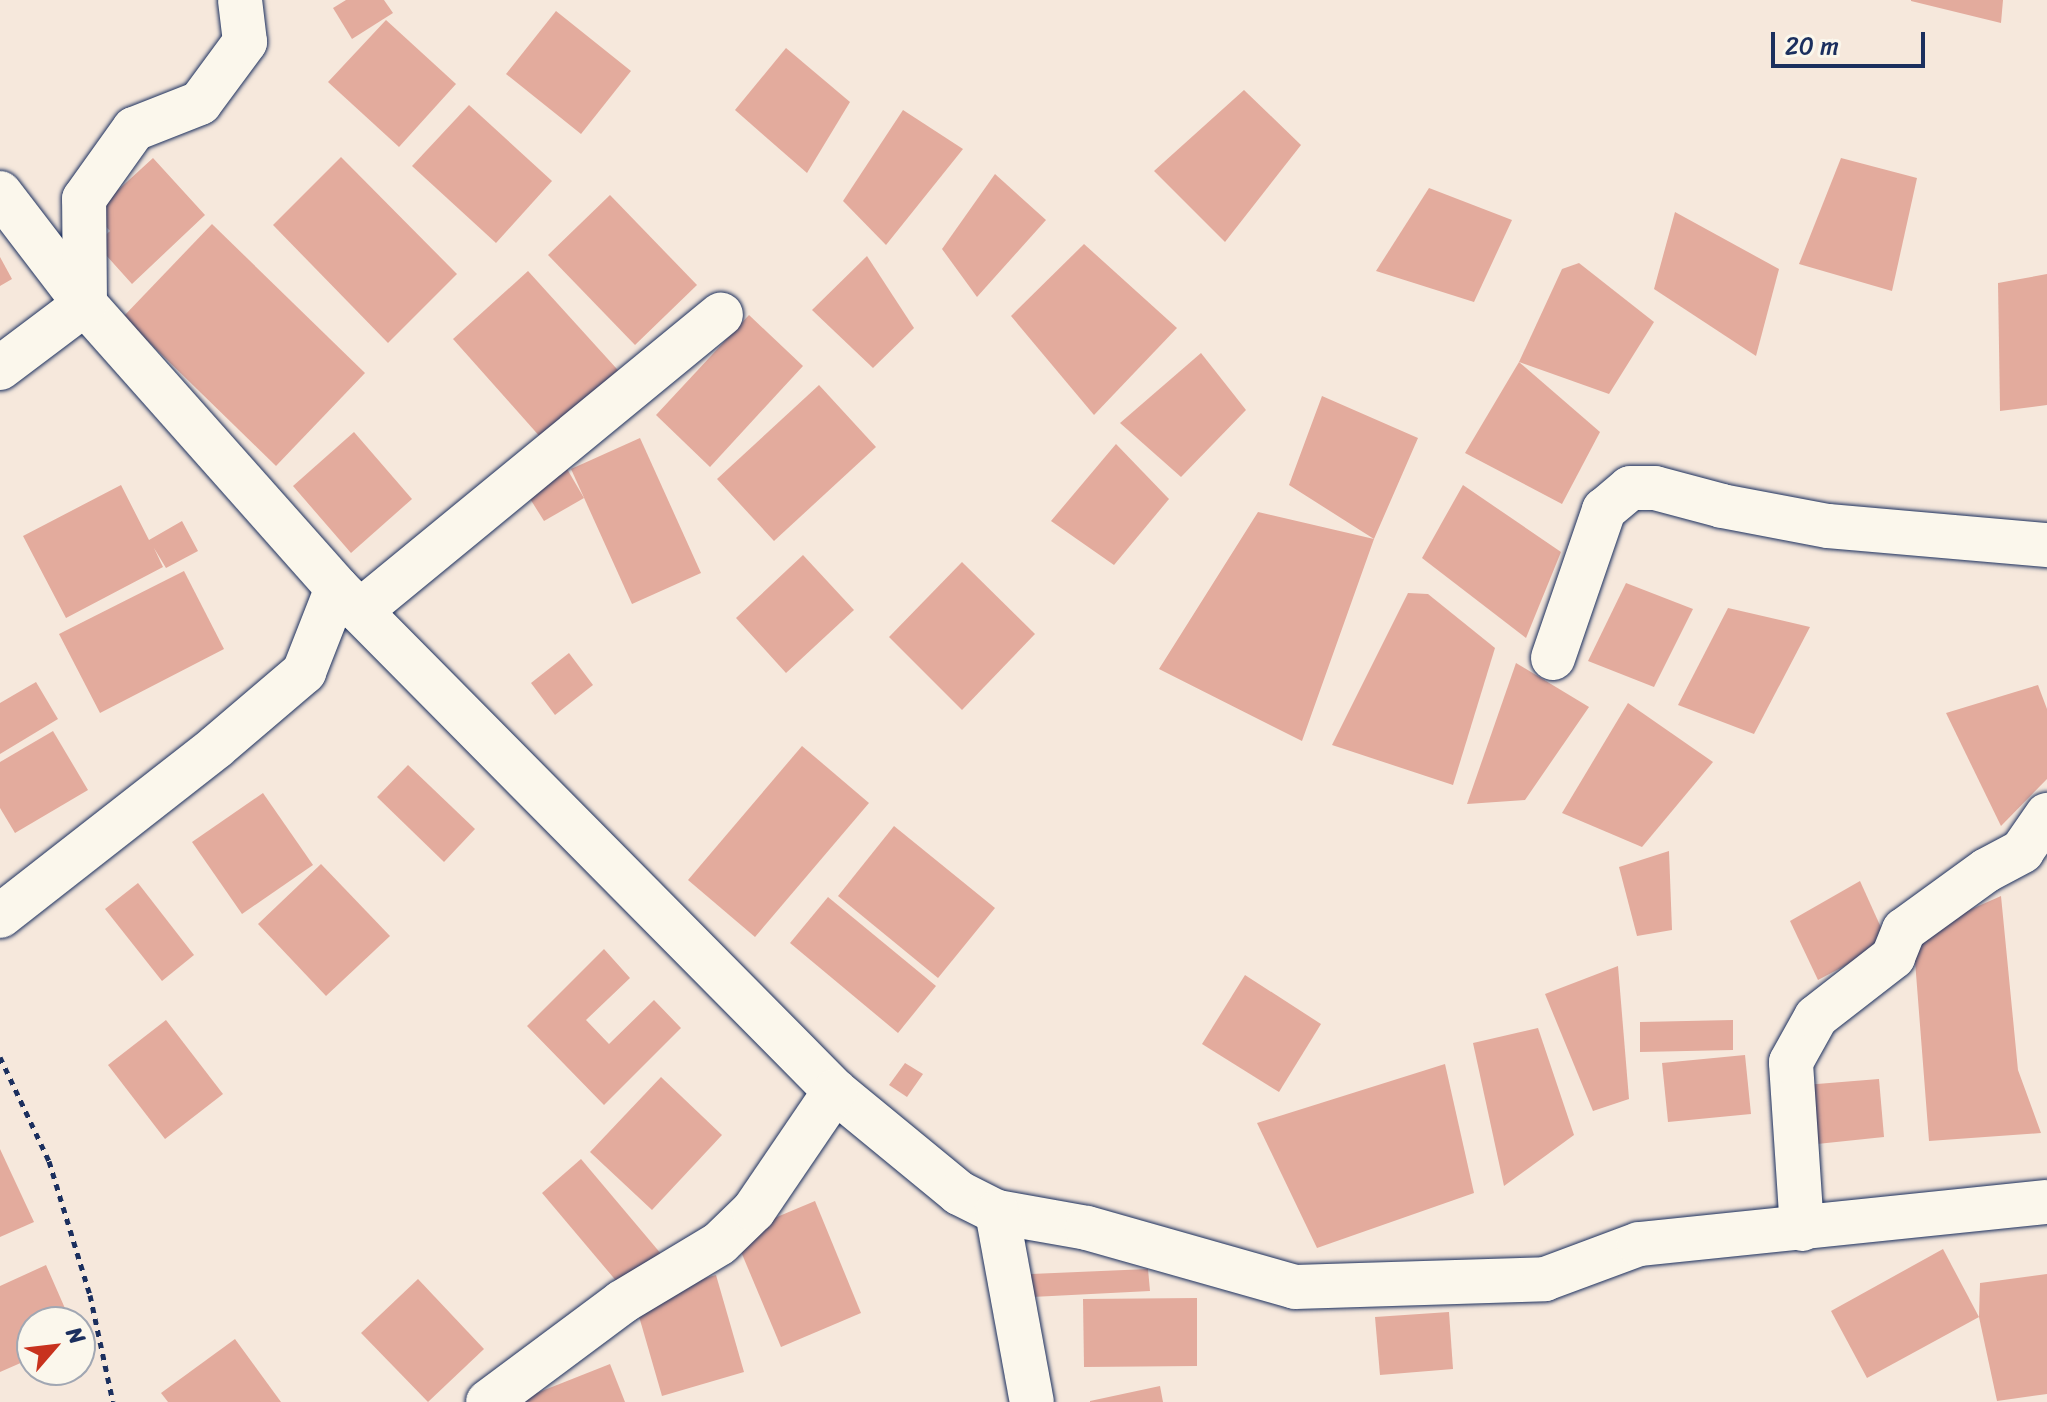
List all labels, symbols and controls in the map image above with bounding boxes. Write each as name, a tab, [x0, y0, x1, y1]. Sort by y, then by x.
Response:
scale bar	[1775, 16, 1929, 66]
text: 20 m	[1785, 25, 1839, 67]
north arrow	[16, 1306, 96, 1386]
text: N	[55, 1320, 97, 1351]

